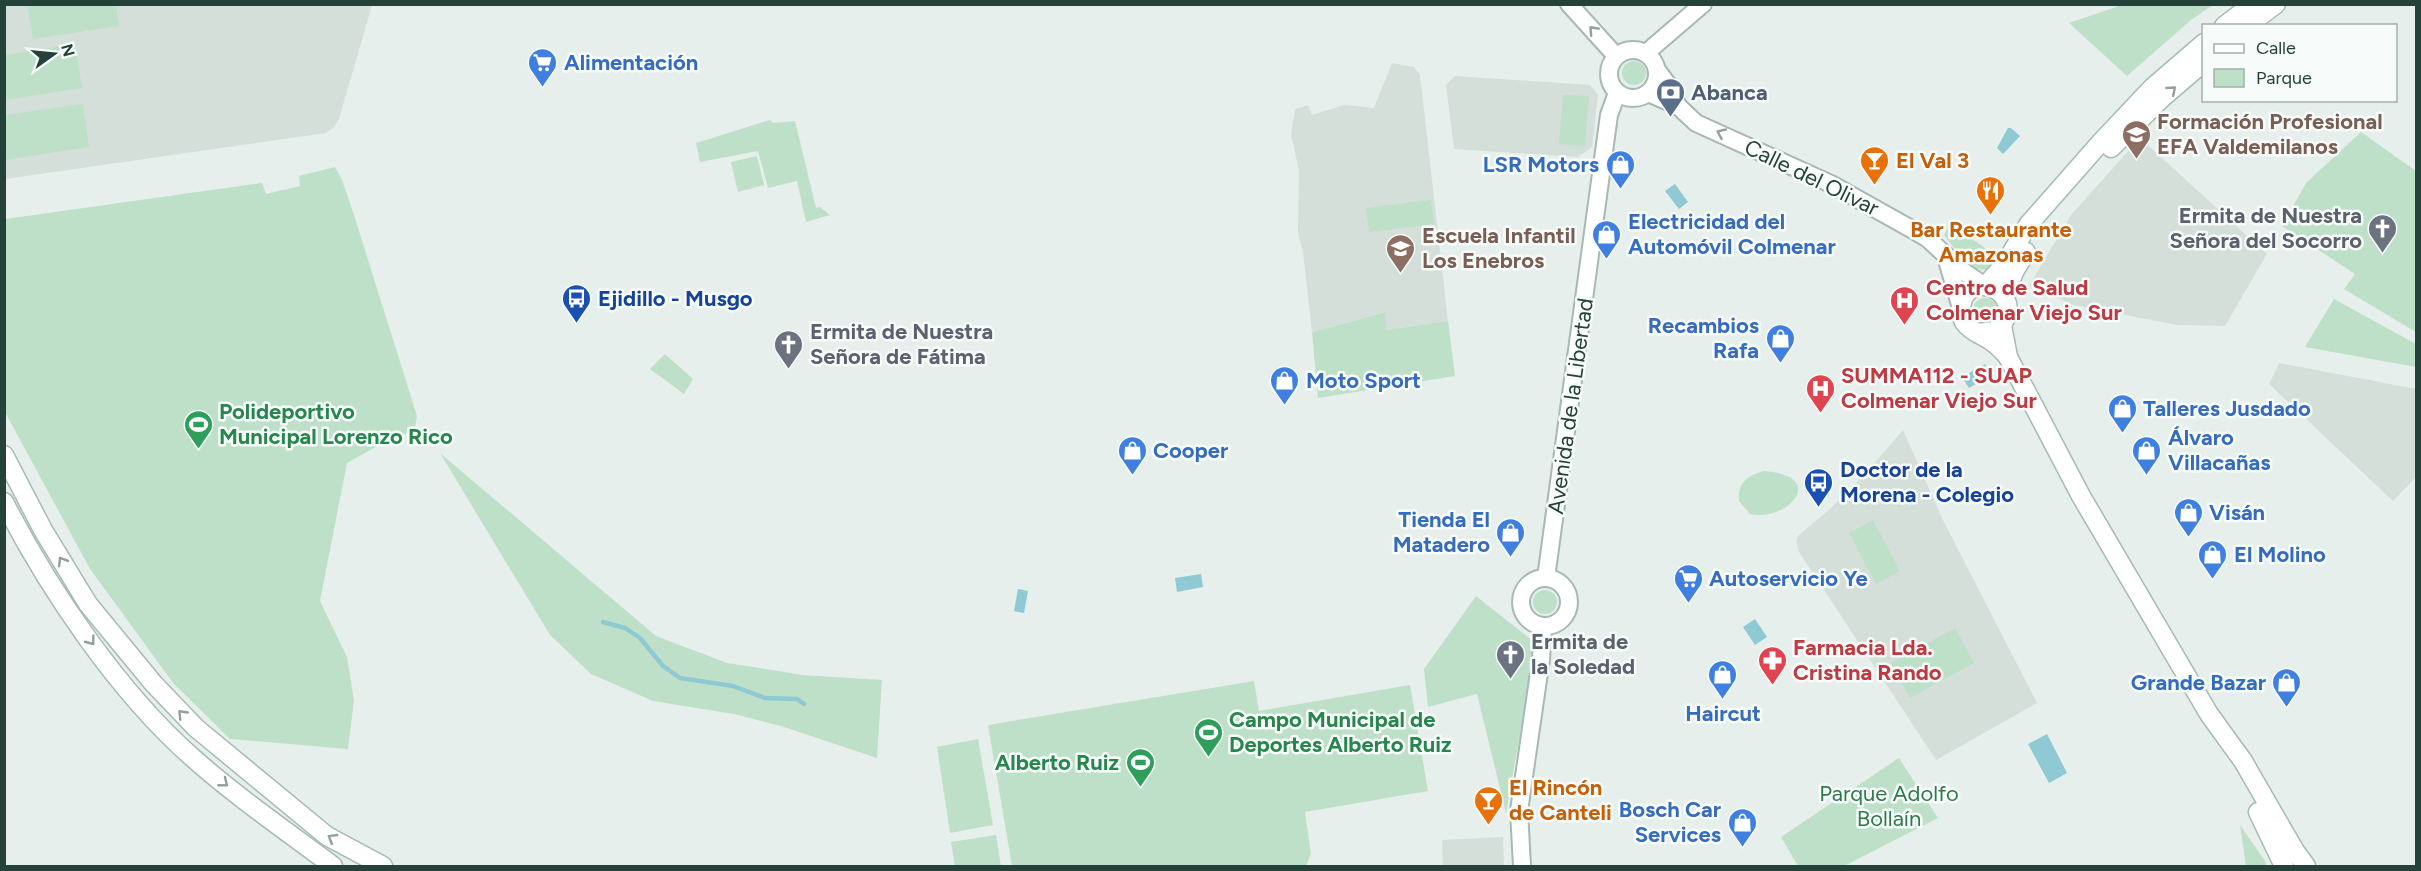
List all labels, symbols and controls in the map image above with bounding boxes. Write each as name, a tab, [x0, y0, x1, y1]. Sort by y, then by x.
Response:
north arrow	[24, 24, 84, 84]
legend	[2202, 24, 2397, 102]
one-way arrow	[1589, 26, 1600, 37]
text: Calle	[2256, 37, 2296, 59]
text: N	[57, 42, 79, 59]
supermarket icon: Alimentación	[527, 46, 559, 88]
place label: Alimentación	[564, 49, 698, 76]
text: Parque	[2256, 67, 2312, 89]
bank icon: Abanca	[1654, 76, 1686, 118]
place label: Abanca	[1691, 79, 1768, 106]
one-way arrow	[2165, 86, 2176, 97]
place label: Formación Profesional EFA Valdemilanos	[2157, 108, 2383, 160]
school or university icon: Formación Profesional EFA Valdemilanos	[2120, 118, 2152, 160]
one-way arrow	[1716, 128, 1727, 140]
street label: Calle del Olivar	[1740, 133, 1884, 222]
bar icon: El Val 3	[1859, 144, 1891, 186]
place label: El Val 3	[1896, 147, 1969, 174]
shop icon: LSR Motors	[1604, 148, 1636, 190]
place label: LSR Motors	[1483, 151, 1599, 178]
restaurant icon: Bar Restaurante Amazonas	[1975, 174, 2007, 216]
place label: Ermita de Nuestra Señora del Socorro	[2170, 202, 2362, 254]
place label: Electricidad del Automóvil Colmenar	[1628, 208, 1836, 260]
church icon: Ermita de Nuestra Señora del Socorro	[2367, 212, 2399, 254]
place label: Bar Restaurante Amazonas	[1910, 216, 2072, 268]
shop icon: Electricidad del Automóvil Colmenar	[1591, 218, 1623, 260]
place label: Escuela Infantil Los Enebros	[1422, 222, 1576, 274]
school or university icon: Escuela Infantil Los Enebros	[1385, 232, 1417, 274]
place label: Centro de Salud Colmenar Viejo Sur	[1926, 274, 2122, 326]
bus stop icon: Ejidillo - Musgo	[561, 282, 593, 324]
hospital icon: Centro de Salud Colmenar Viejo Sur	[1889, 284, 1921, 326]
place label: Ejidillo - Musgo	[598, 285, 753, 312]
street label: Avenida de la Libertad	[1542, 296, 1599, 516]
place label: Recambios Rafa	[1648, 312, 1759, 364]
place label: Ermita de Nuestra Señora de Fátima	[810, 318, 993, 370]
shop icon: Recambios Rafa	[1764, 322, 1796, 364]
church icon: Ermita de Nuestra Señora de Fátima	[773, 328, 805, 370]
place label: SUMMA112 - SUAP Colmenar Viejo Sur	[1841, 362, 2037, 414]
shop icon: Moto Sport	[1269, 364, 1301, 406]
place label: Moto Sport	[1306, 367, 1421, 394]
hospital icon: SUMMA112 - SUAP Colmenar Viejo Sur	[1804, 372, 1836, 414]
shop icon: Talleres Jusdado	[2106, 392, 2138, 434]
place label: Talleres Jusdado	[2143, 395, 2311, 422]
place label: Polideportivo Municipal Lorenzo Rico	[219, 398, 453, 450]
sports icon: Polideportivo Municipal Lorenzo Rico	[182, 408, 214, 450]
place label: Álvaro Villacañas	[2168, 424, 2270, 476]
shop icon: Cooper	[1116, 434, 1148, 476]
shop icon: Álvaro Villacañas	[2131, 434, 2163, 476]
place label: Cooper	[1153, 437, 1229, 464]
place label: Doctor de la Morena - Colegio	[1840, 456, 2014, 508]
bus stop icon: Doctor de la Morena - Colegio	[1803, 466, 1835, 508]
shop icon: Visán	[2172, 496, 2204, 538]
place label: Visán	[2209, 499, 2265, 526]
place label: Tienda El Matadero	[1393, 506, 1490, 558]
shop icon: Tienda El Matadero	[1495, 516, 1527, 558]
shop icon: El Molino	[2197, 538, 2229, 580]
place label: El Molino	[2234, 541, 2326, 568]
one-way arrow	[57, 557, 69, 567]
supermarket icon: Autoservicio Ye	[1672, 562, 1704, 604]
place label: Autoservicio Ye	[1709, 565, 1868, 592]
place label: Ermita de la Soledad	[1531, 628, 1635, 680]
one-way arrow	[84, 634, 95, 645]
place label: Farmacia Lda. Cristina Rando	[1793, 634, 1942, 686]
church icon: Ermita de la Soledad	[1494, 638, 1526, 680]
pharmacy icon: Farmacia Lda. Cristina Rando	[1756, 644, 1788, 686]
shop icon: Haircut	[1707, 658, 1739, 700]
shop icon: Grande Bazar	[2271, 666, 2303, 708]
place label: Grande Bazar	[2131, 669, 2267, 696]
place label: Haircut	[1685, 700, 1761, 727]
place label: Campo Municipal de Deportes Alberto Ruiz	[1229, 706, 1452, 758]
one-way arrow	[178, 710, 189, 720]
sports icon: Campo Municipal de Deportes Alberto Ruiz	[1192, 716, 1224, 758]
sports icon: Alberto Ruiz	[1124, 746, 1156, 788]
place label: Alberto Ruiz	[995, 749, 1119, 776]
place label: El Rincón de Canteli	[1509, 774, 1612, 826]
one-way arrow	[217, 775, 228, 786]
park label: Parque Adolfo Bollaín	[1819, 780, 1959, 832]
bar icon: El Rincón de Canteli	[1472, 784, 1504, 826]
place label: Bosch Car Services	[1619, 796, 1722, 848]
shop icon: Bosch Car Services	[1726, 806, 1758, 848]
one-way arrow	[328, 834, 338, 845]

